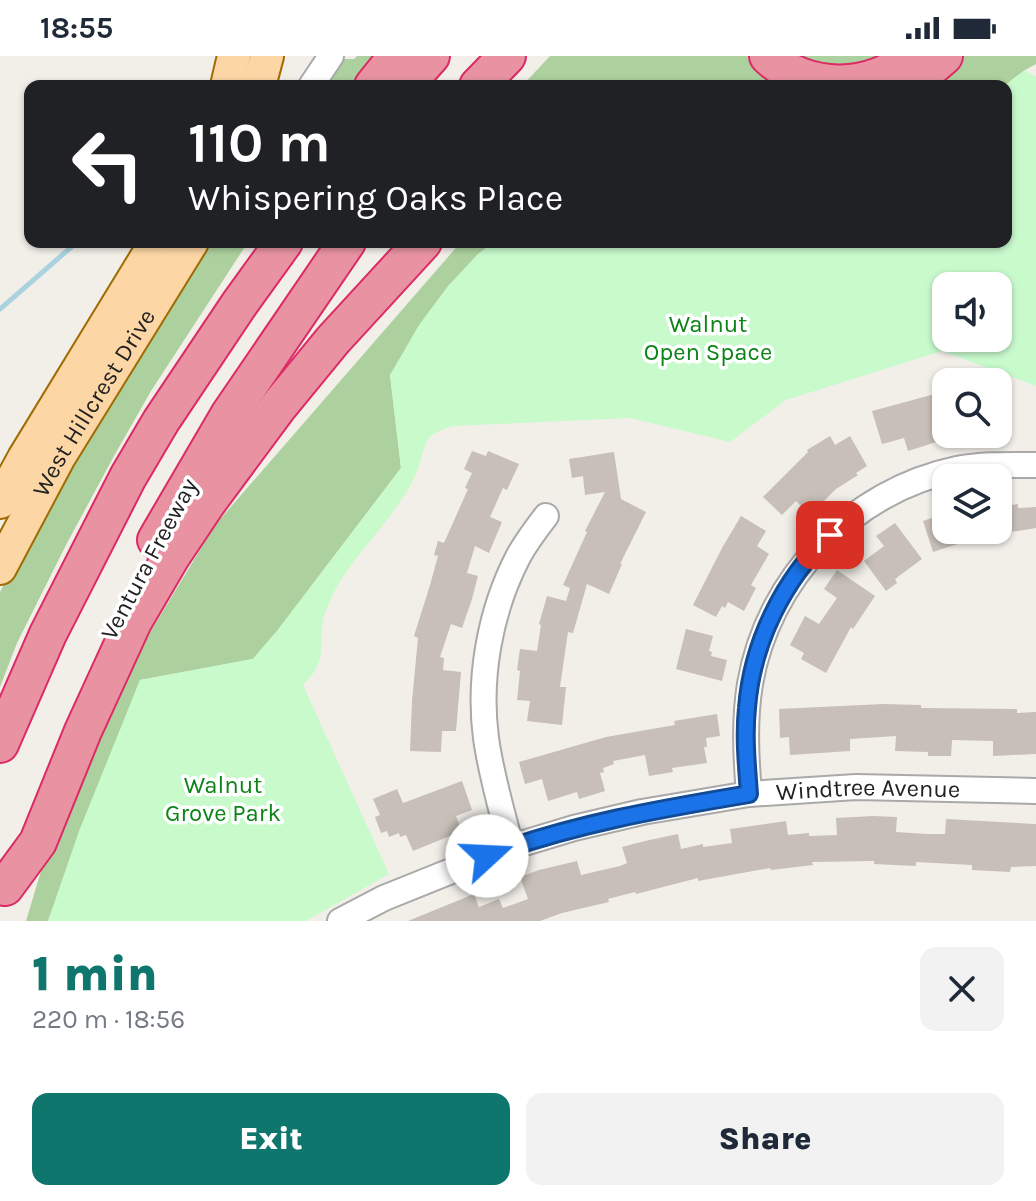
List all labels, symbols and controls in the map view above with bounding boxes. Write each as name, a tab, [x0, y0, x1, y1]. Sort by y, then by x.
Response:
text: 18:55	[40, 10, 113, 46]
text: 110 m	[188, 110, 331, 175]
icon: left	[56, 112, 160, 216]
text: Whispering Oaks Place	[188, 177, 563, 219]
map controls	[932, 272, 1012, 544]
button: sound	[932, 272, 1012, 352]
street label: West Hillcrest Drive	[27, 304, 161, 501]
park label: Walnut Open Space	[644, 310, 772, 366]
button: search	[932, 368, 1012, 448]
button: layers	[932, 464, 1012, 544]
street label: Ventura Freeway	[95, 474, 203, 644]
pin	[796, 501, 864, 569]
icon: arrive	[808, 513, 852, 557]
park label: Walnut Grove Park	[165, 771, 281, 827]
street label: Windtree Avenue	[775, 773, 961, 806]
position arrow	[445, 814, 529, 898]
text: 1 min	[32, 946, 158, 1002]
button: close	[920, 947, 1004, 1031]
text: 220 m · 18:56	[32, 1004, 185, 1035]
button: Exit	[32, 1093, 510, 1185]
button: Share	[526, 1093, 1004, 1185]

